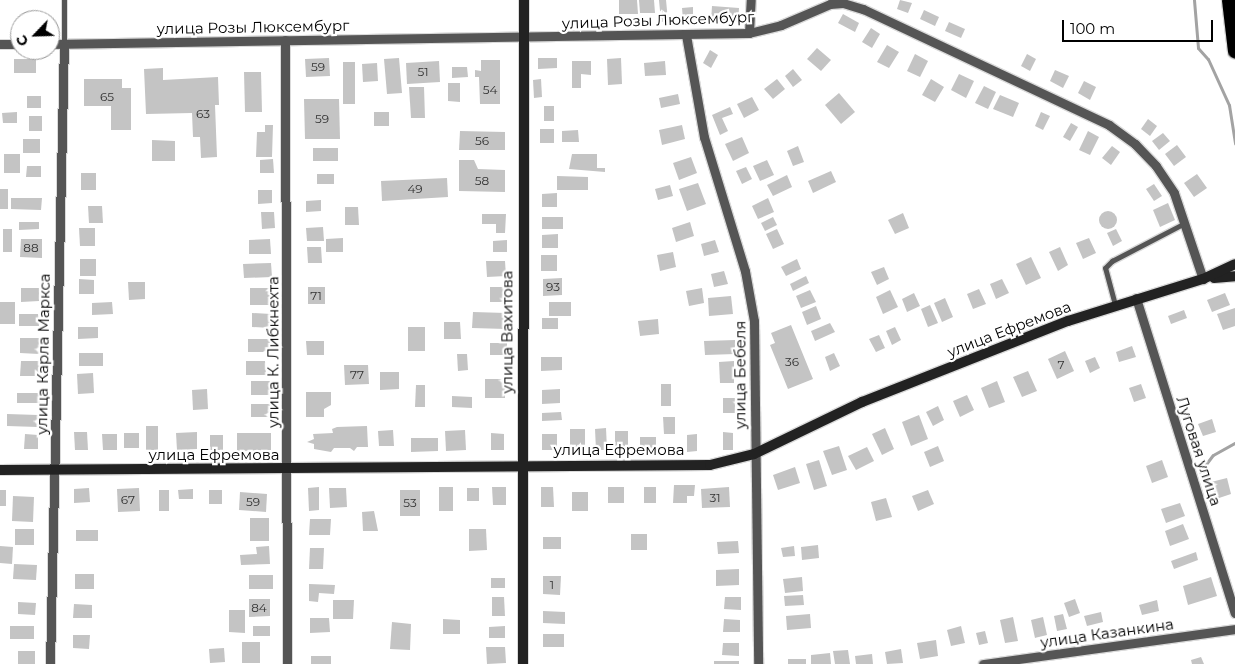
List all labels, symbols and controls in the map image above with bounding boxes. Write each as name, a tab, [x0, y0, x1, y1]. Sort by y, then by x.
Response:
street label: улица Розы Люксембург	[561, 8, 755, 32]
north arrow	[10, 10, 60, 60]
scale bar	[1065, 10, 1216, 42]
street label: улица Розы Люксембург	[157, 16, 349, 38]
text: 100 m	[1070, 19, 1115, 38]
text: С	[12, 32, 33, 49]
house number: 59	[311, 60, 325, 74]
house number: 51	[417, 65, 429, 79]
house number: 54	[483, 83, 497, 97]
house number: 65	[100, 90, 114, 104]
house number: 63	[196, 107, 210, 121]
house number: 59	[315, 112, 329, 126]
house number: 56	[475, 134, 489, 148]
house number: 58	[475, 174, 489, 188]
house number: 49	[407, 182, 423, 196]
house number: 88	[23, 241, 39, 255]
street label: улица Вахитова	[498, 270, 516, 394]
street label: улица Карла Маркса	[33, 273, 53, 435]
street label: улица К. Либкнехта	[264, 276, 282, 428]
house number: 93	[546, 280, 560, 294]
house number: 71	[310, 289, 322, 303]
street label: улица Ефремова	[945, 297, 1073, 361]
street label: улица Бебеля	[731, 321, 749, 429]
house number: 36	[785, 355, 799, 369]
house number: 7	[1057, 358, 1065, 372]
house number: 77	[350, 368, 364, 382]
street label: Луговая улица	[1173, 394, 1225, 508]
street label: улица Ефремова	[553, 441, 685, 459]
street label: улица Ефремова	[148, 446, 280, 464]
house number: 31	[709, 491, 721, 505]
house number: 67	[121, 493, 135, 507]
house number: 59	[246, 495, 260, 509]
house number: 53	[403, 496, 417, 510]
house number: 1	[550, 578, 554, 592]
house number: 84	[251, 601, 267, 615]
street label: улица Казанкина	[1039, 615, 1175, 651]

